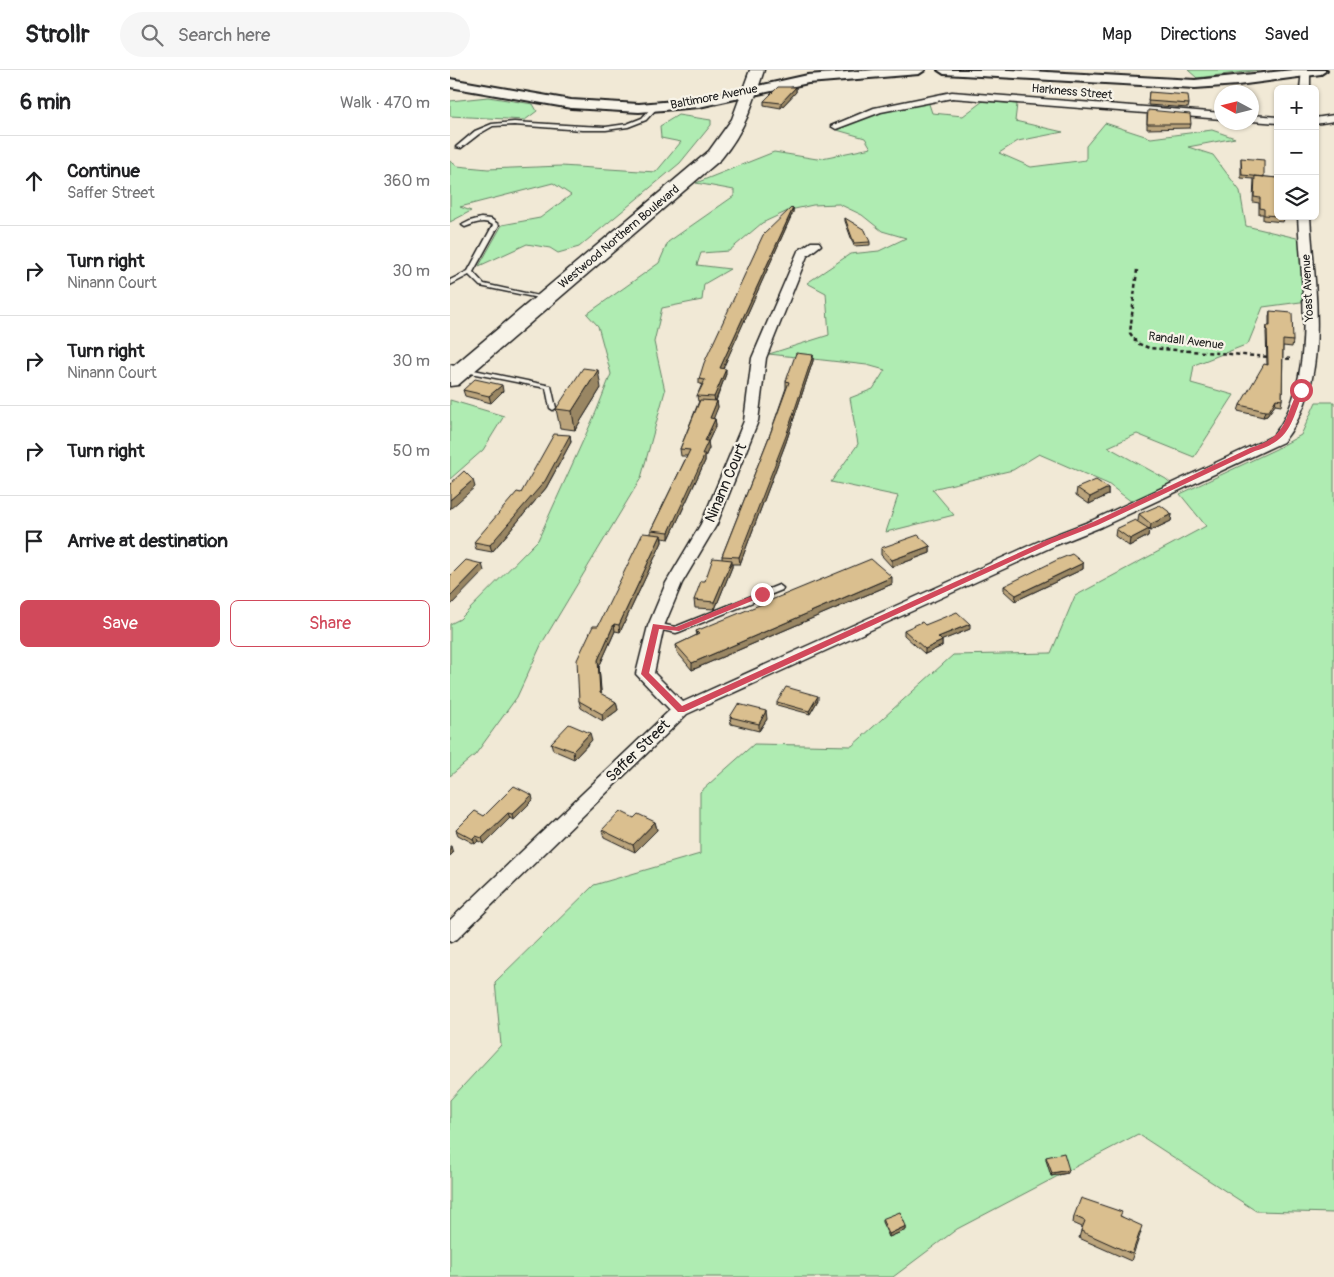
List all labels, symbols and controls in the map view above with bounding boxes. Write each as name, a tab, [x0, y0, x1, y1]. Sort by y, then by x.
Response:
search box	[120, 12, 470, 57]
text: Strollr	[25, 20, 90, 49]
icon: search	[138, 21, 166, 49]
text: Search here	[178, 23, 270, 47]
text: Map	[1102, 23, 1132, 46]
text: Directions	[1160, 23, 1236, 46]
text: Saved	[1264, 23, 1309, 46]
street label: Baltimore Avenue	[669, 81, 759, 113]
street label: Harkness Street	[1031, 81, 1113, 103]
north arrow	[1214, 85, 1259, 130]
map controls	[1274, 85, 1319, 220]
button: +	[1274, 85, 1319, 130]
text: 6 min	[20, 89, 71, 116]
text: Walk · 470 m	[340, 93, 430, 113]
button: −	[1274, 130, 1319, 175]
text: Continue	[67, 159, 140, 183]
icon: ahead	[20, 167, 48, 195]
text: 360 m	[383, 171, 430, 191]
button: layers	[1274, 175, 1319, 220]
street label: Westwood Northern Boulevard	[555, 182, 683, 292]
text: Saffer Street	[67, 183, 155, 203]
text: Turn right	[67, 249, 145, 273]
street label: Yoast Avenue	[1299, 254, 1317, 323]
icon: right	[20, 257, 48, 285]
text: 30 m	[392, 261, 430, 281]
text: Ninann Court	[67, 273, 157, 293]
street label: Randall Avenue	[1148, 329, 1225, 353]
text: Turn right	[67, 339, 145, 363]
icon: right	[20, 347, 48, 375]
text: 30 m	[392, 351, 430, 371]
text: Ninann Court	[67, 363, 157, 383]
route start	[1290, 379, 1313, 402]
icon: right	[20, 437, 48, 465]
text: Turn right	[67, 439, 145, 463]
street label: Ninann Court	[701, 440, 752, 525]
text: 50 m	[393, 441, 430, 461]
icon: arrive	[20, 527, 48, 555]
text: Arrive at destination	[67, 529, 228, 553]
route end	[751, 583, 774, 606]
button: Save	[20, 600, 220, 647]
button: Share	[230, 600, 430, 647]
street label: Saffer Street	[602, 715, 675, 786]

